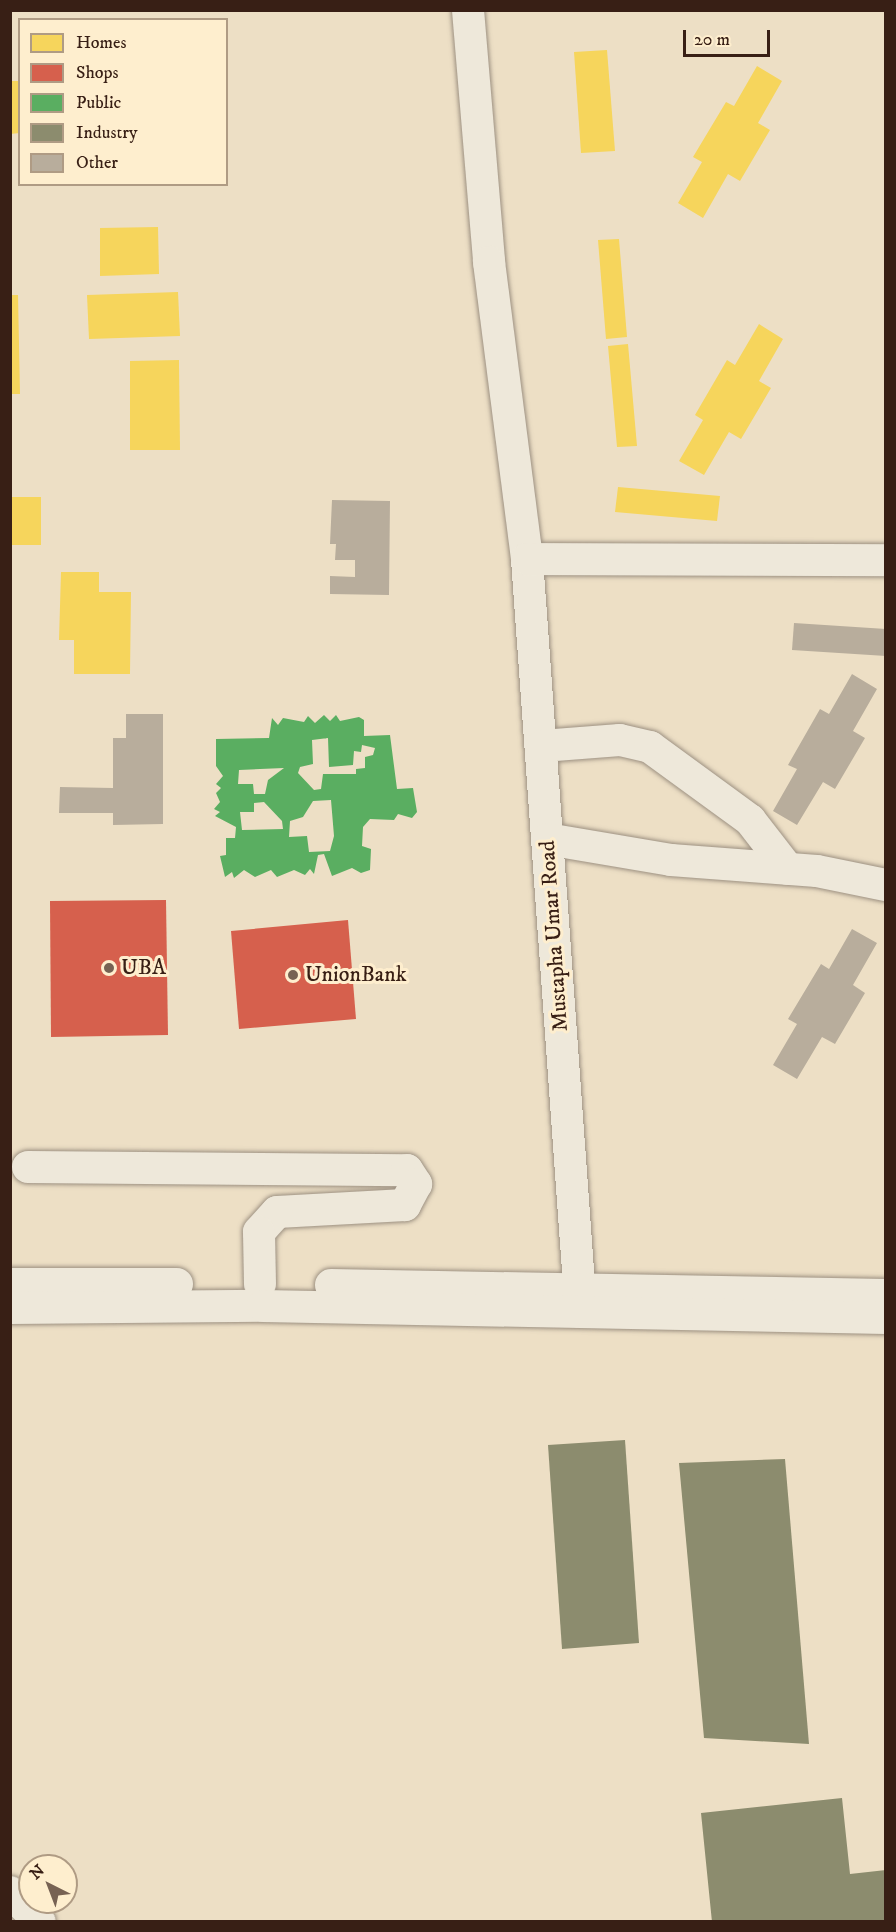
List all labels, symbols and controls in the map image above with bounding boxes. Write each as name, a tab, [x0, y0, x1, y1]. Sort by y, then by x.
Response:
legend	[18, 18, 228, 186]
scale bar	[686, 18, 773, 56]
text: 20 m	[694, 29, 730, 51]
text: Homes	[76, 32, 127, 54]
text: Shops	[76, 62, 119, 84]
text: Public	[76, 92, 121, 114]
text: Industry	[76, 122, 137, 144]
text: Other	[76, 152, 118, 174]
street label: Mustapha Umar Road	[534, 840, 574, 1032]
place label: UBA	[121, 955, 166, 981]
marker: UBA	[102, 961, 116, 975]
place label: UnionBank	[305, 962, 407, 988]
marker: UnionBank	[286, 968, 300, 982]
north arrow	[18, 1854, 78, 1914]
text: N	[26, 1860, 49, 1884]

